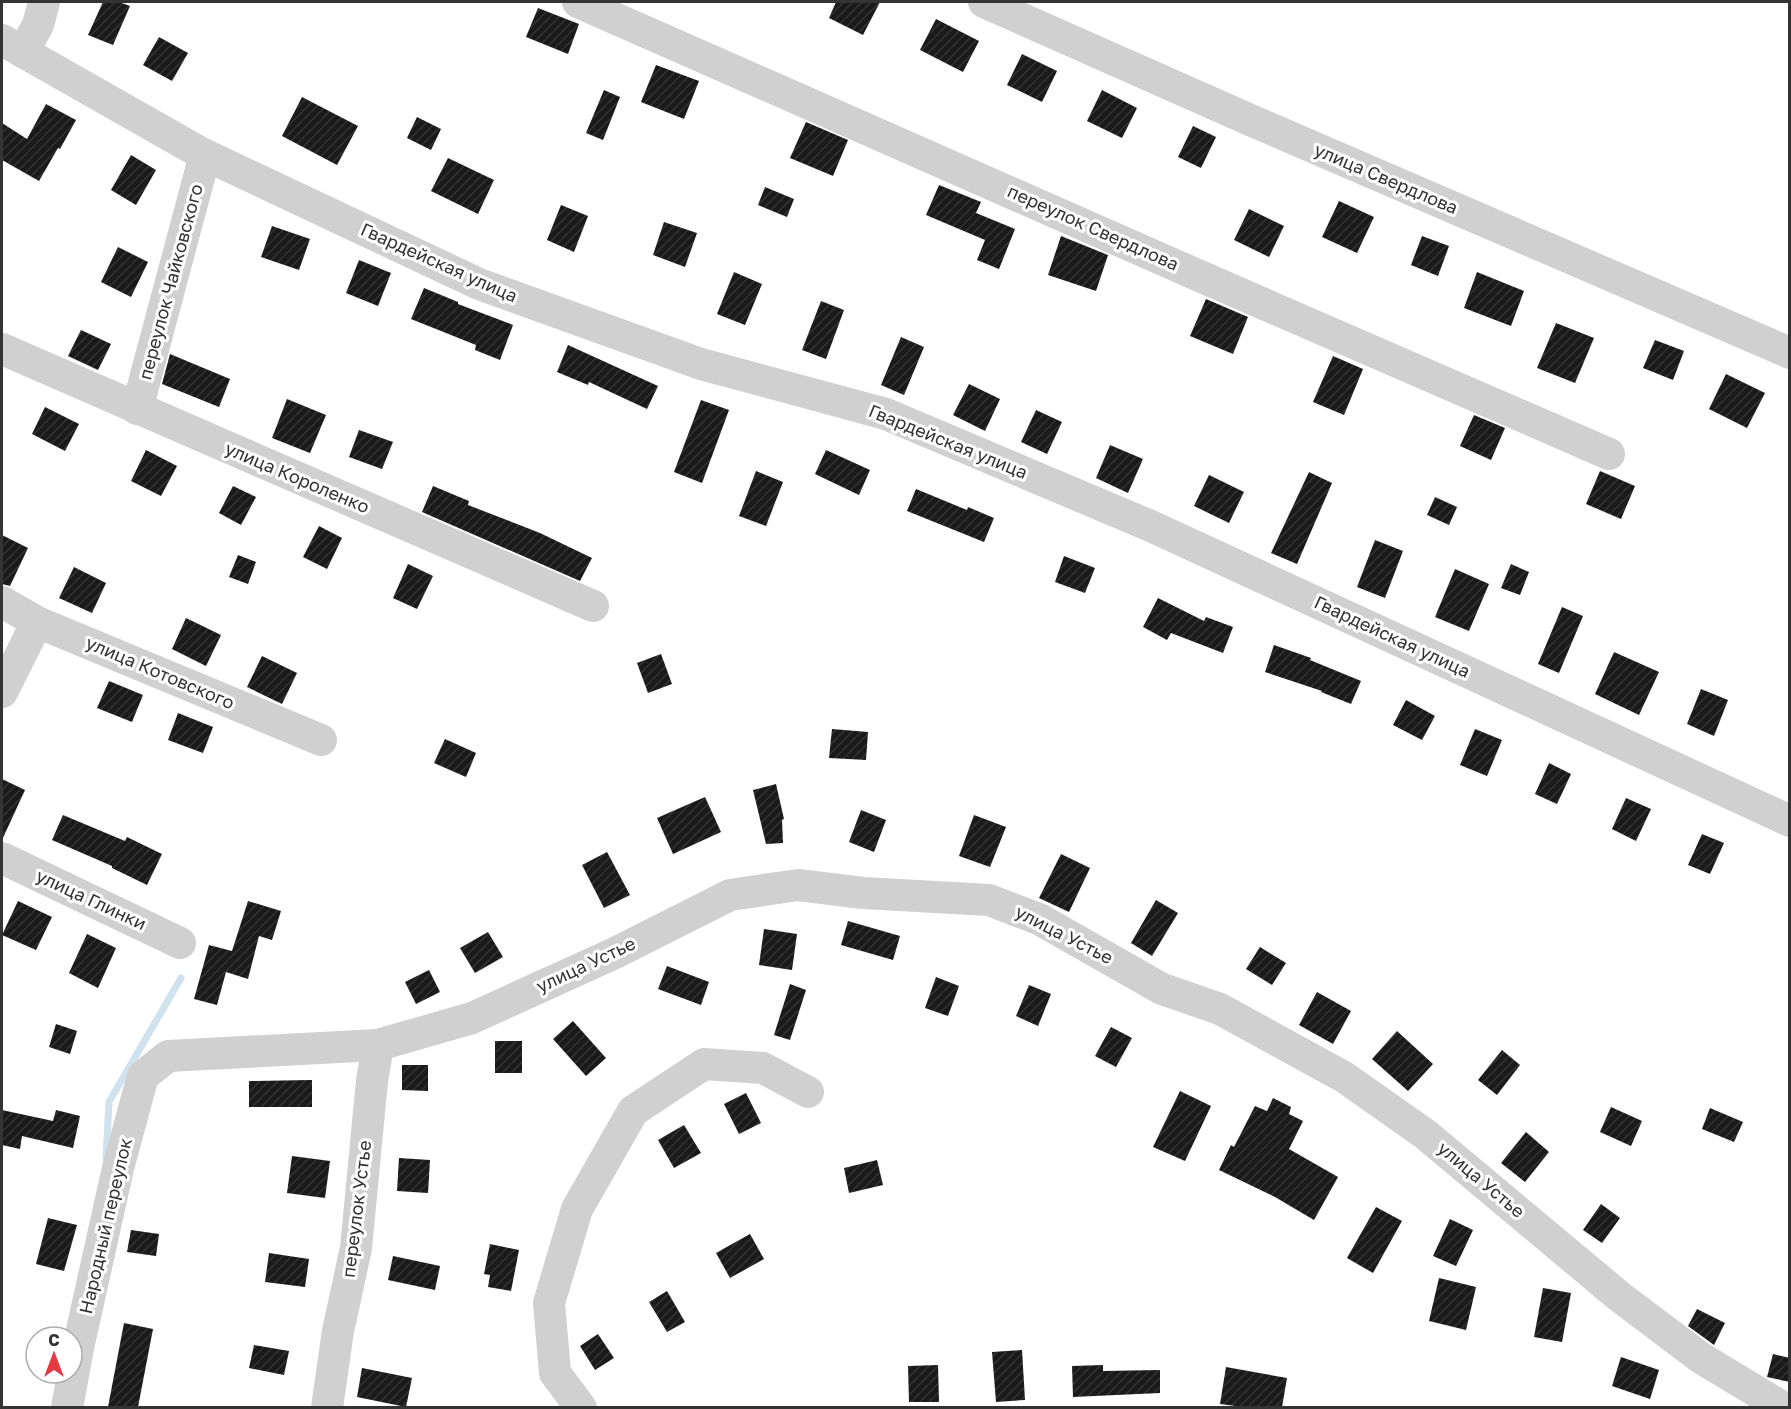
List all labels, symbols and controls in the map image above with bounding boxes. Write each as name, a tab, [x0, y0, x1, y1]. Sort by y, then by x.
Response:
street label: улица Свердлова	[1311, 138, 1462, 218]
street label: переулок Свердлова	[1004, 179, 1182, 275]
street label: переулок Чайковского	[133, 181, 207, 382]
street label: Гвардейская улица	[358, 218, 521, 307]
street label: Гвардейская улица	[866, 399, 1031, 483]
street label: улица Короленко	[222, 437, 373, 517]
street label: Гвардейская улица	[1311, 590, 1474, 682]
street label: улица Котовского	[83, 631, 238, 713]
street label: улица Глинки	[33, 864, 150, 934]
street label: улица Устье	[1012, 900, 1117, 968]
street label: улица Устье	[532, 932, 639, 997]
street label: Народный переулок	[74, 1136, 136, 1316]
street label: улица Устье	[1434, 1136, 1530, 1222]
street label: переулок Устье	[337, 1139, 375, 1279]
north arrow	[24, 1325, 84, 1385]
text: С	[48, 1330, 60, 1350]

